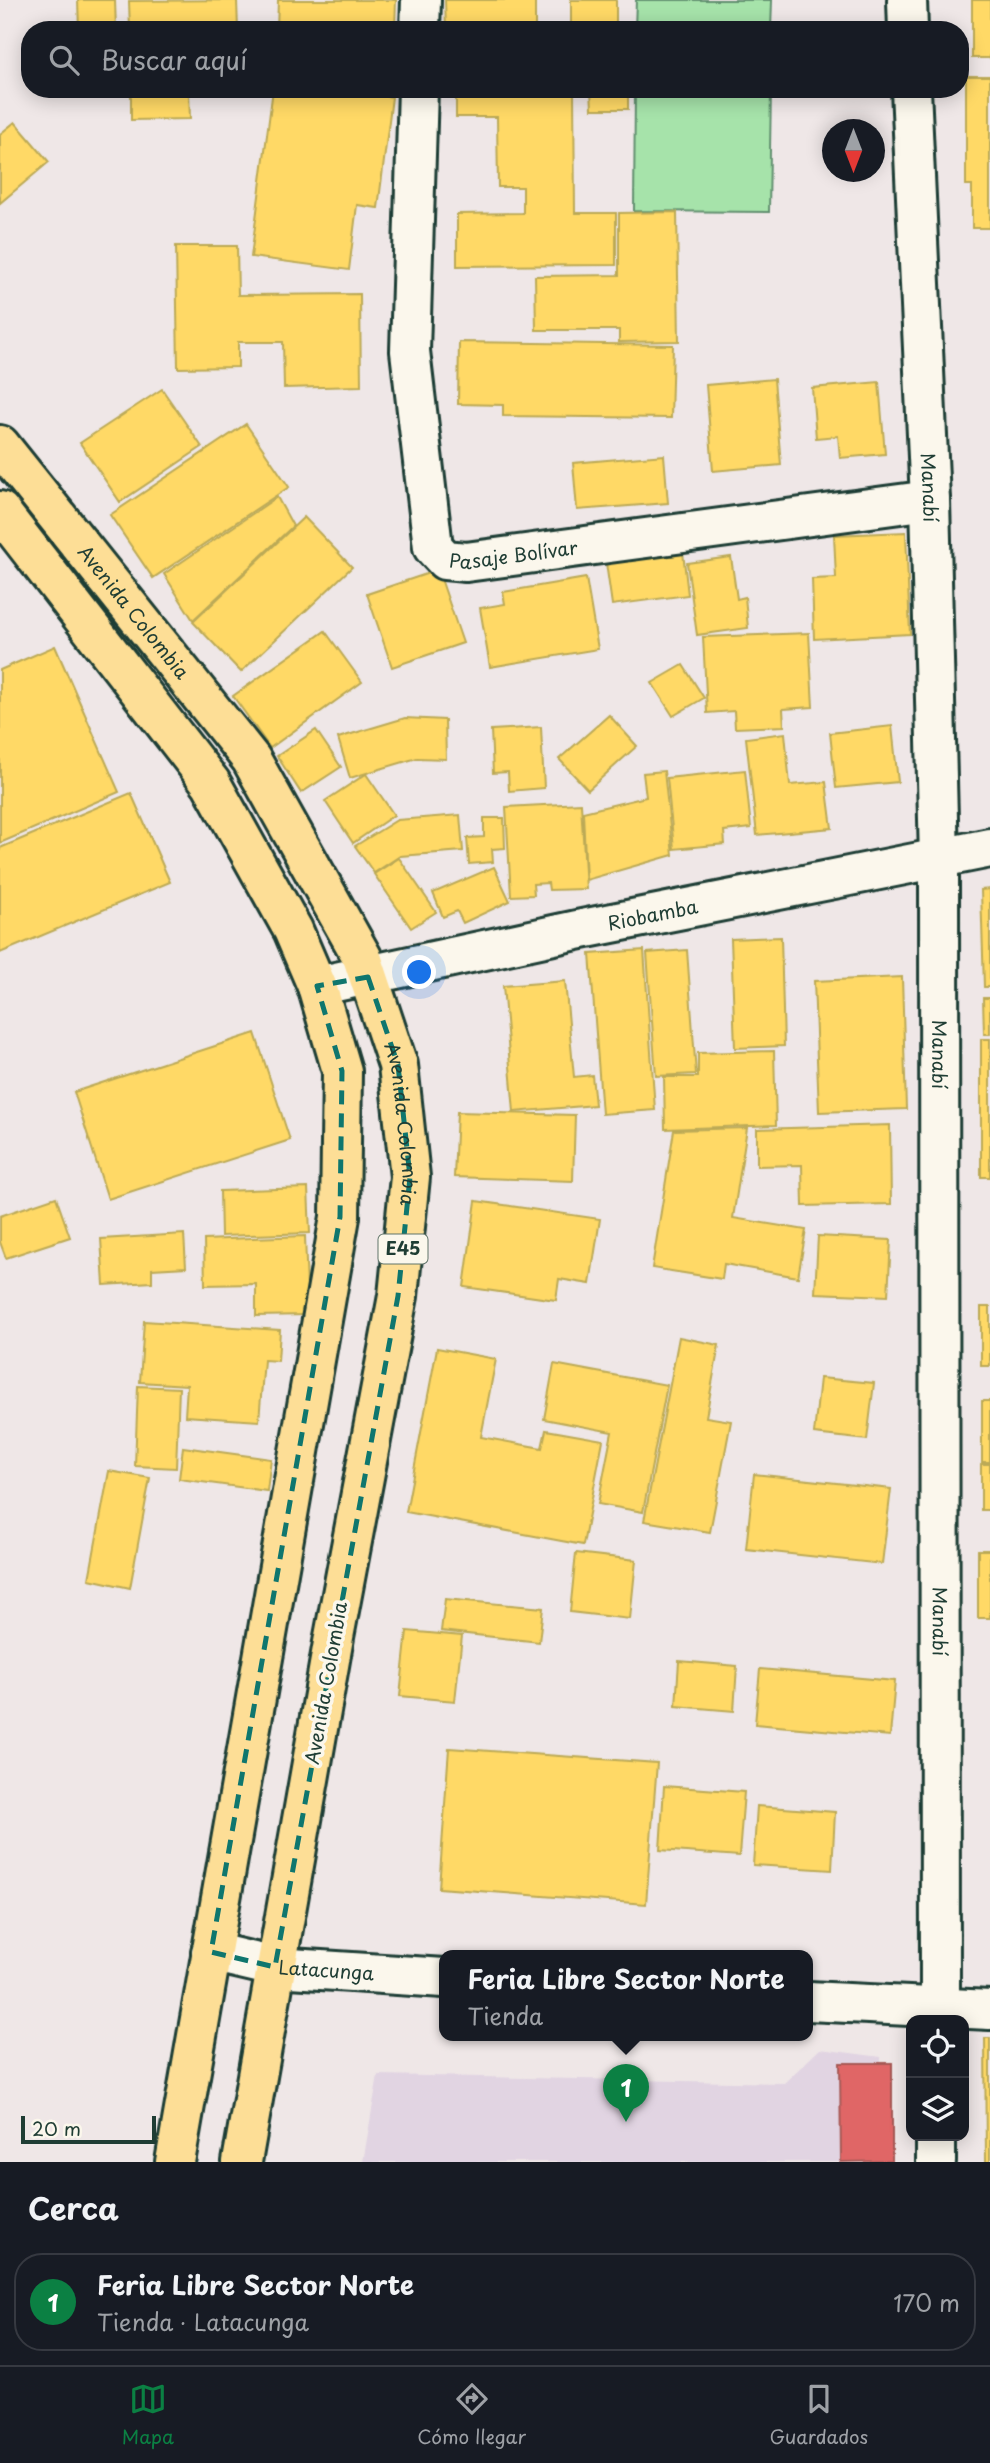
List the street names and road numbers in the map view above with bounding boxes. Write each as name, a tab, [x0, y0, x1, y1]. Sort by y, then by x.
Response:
street label: Manabí	[915, 452, 946, 523]
street label: Pasaje Bolívar	[448, 532, 579, 576]
street label: Avenida Colombia	[72, 538, 197, 685]
street label: Riobamba	[605, 891, 700, 937]
street label: Manabí	[926, 1020, 954, 1089]
street label: Avenida Colombia	[378, 1038, 425, 1208]
road number: E45	[378, 1234, 428, 1264]
street label: Manabí	[927, 1587, 955, 1656]
street label: Avenida Colombia	[297, 1599, 353, 1766]
street label: Latacunga	[278, 1952, 375, 1986]

